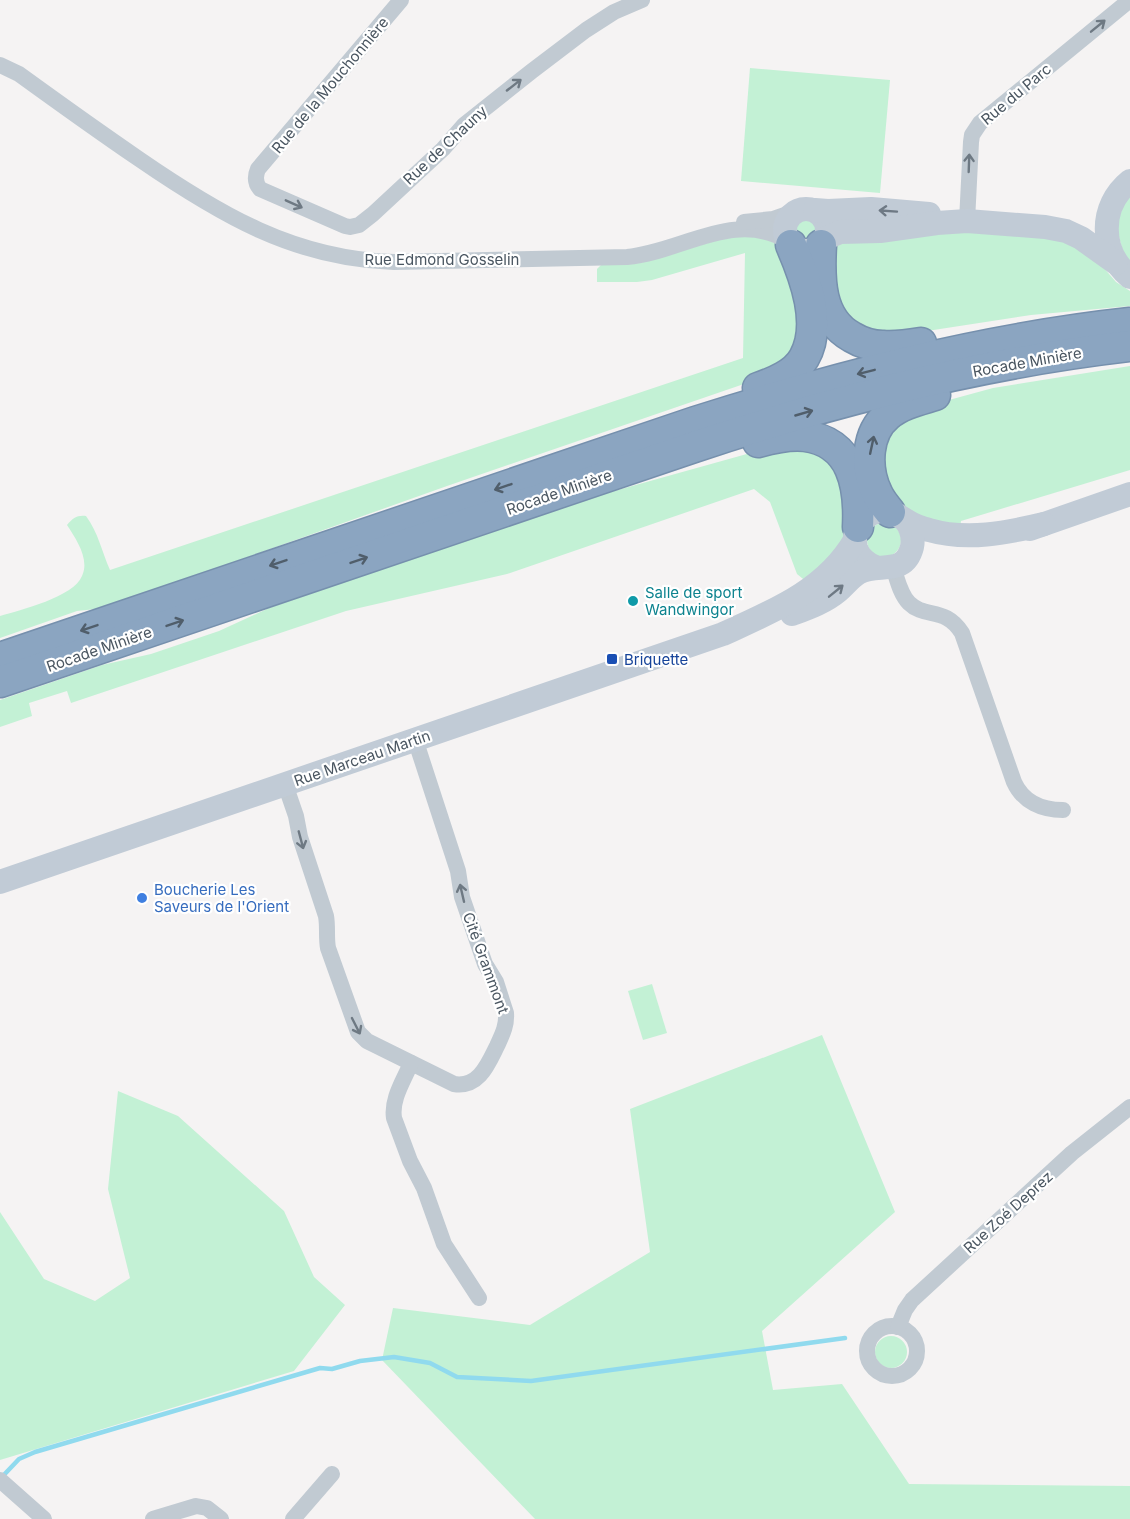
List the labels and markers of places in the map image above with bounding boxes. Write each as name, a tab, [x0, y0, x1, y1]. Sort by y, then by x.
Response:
place label: Salle de sport Wandwingor	[645, 583, 742, 619]
marker: Salle de sport Wandwingor	[626, 594, 640, 608]
place label: Briquette	[624, 650, 688, 669]
marker: Briquette	[605, 652, 619, 666]
place label: Boucherie Les Saveurs de l'Orient	[154, 880, 289, 916]
marker: Boucherie Les Saveurs de l'Orient	[135, 891, 149, 905]

